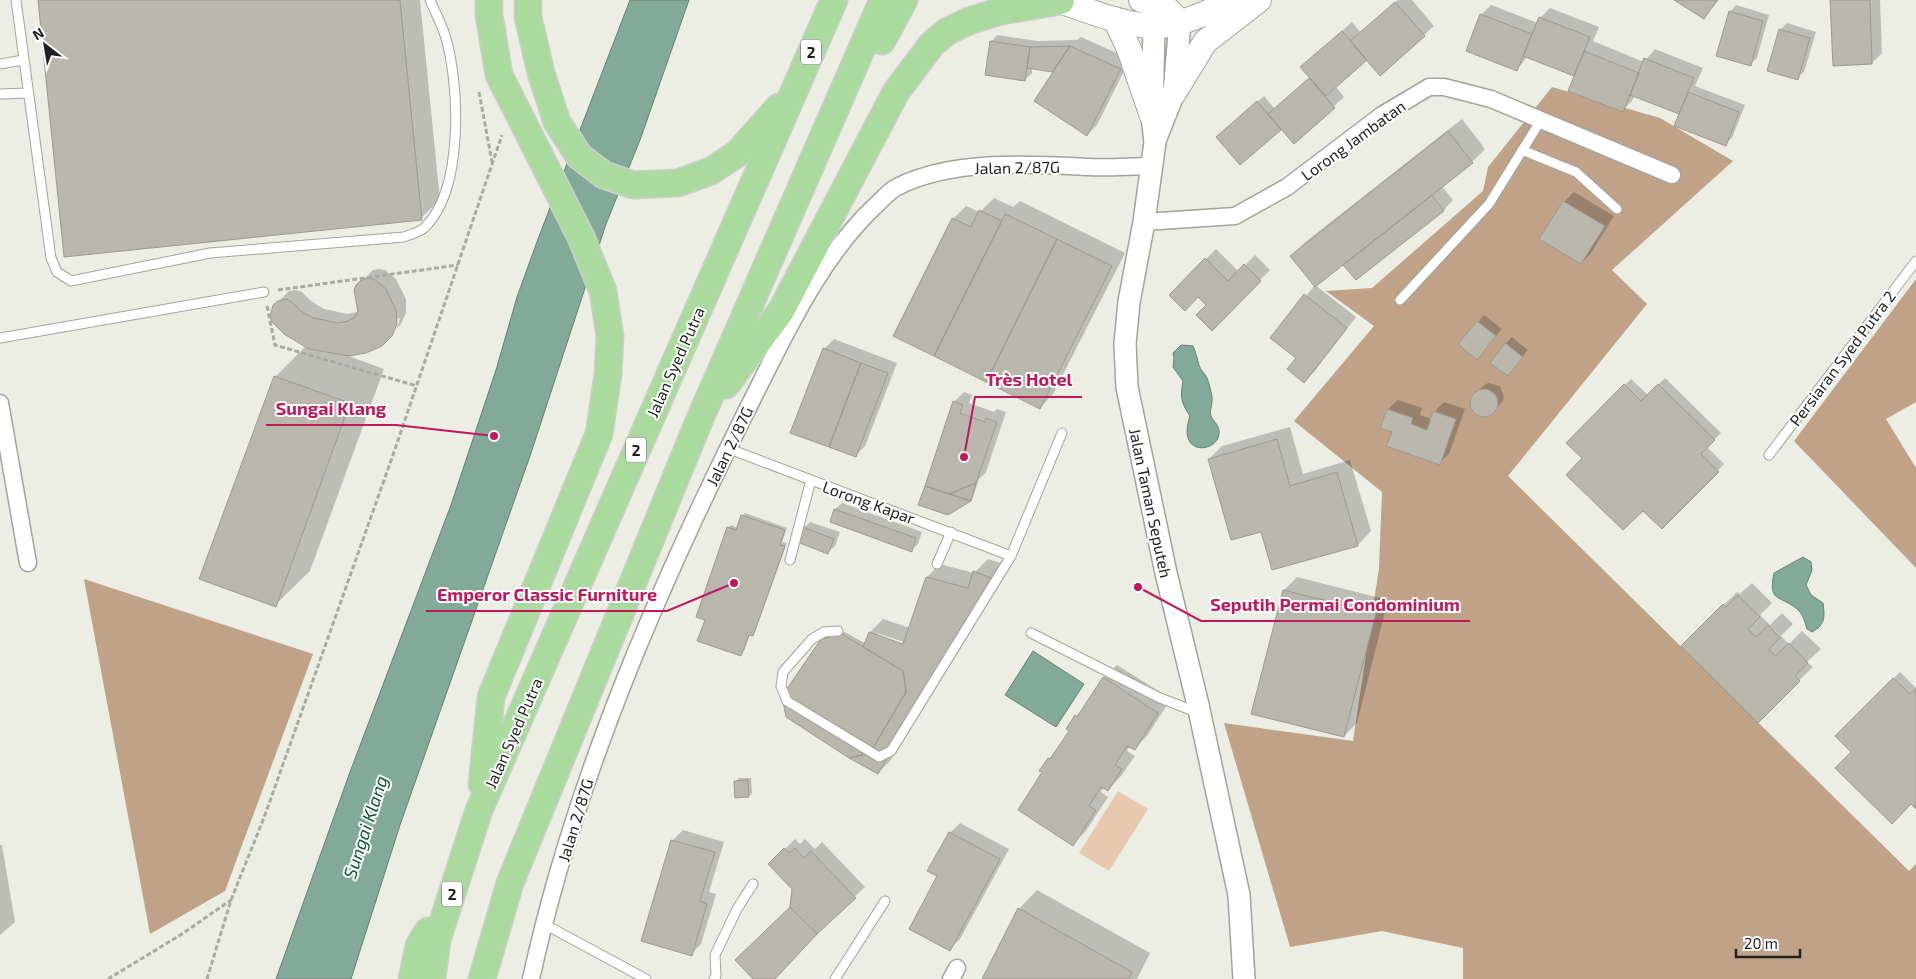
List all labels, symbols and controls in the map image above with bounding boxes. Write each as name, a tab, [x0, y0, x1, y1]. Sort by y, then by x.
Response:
north arrow	[20, 20, 70, 70]
text: N	[29, 24, 47, 43]
road number: 2	[801, 40, 821, 64]
street label: Lorong Jambatan	[1297, 96, 1409, 184]
street label: Jalan 2/87G	[974, 157, 1060, 177]
street label: Persiaran Syed Putra 2	[1785, 287, 1899, 429]
street label: Jalan Syed Putra	[642, 304, 708, 420]
callout: Très Hotel	[975, 364, 1082, 397]
text: Très Hotel	[985, 368, 1073, 390]
callout: Sungai Klang	[266, 392, 396, 425]
text: Sungai Klang	[276, 397, 387, 419]
street label: Jalan 2/87G	[702, 403, 756, 489]
street label: Jalan Taman Seputeh	[1126, 426, 1176, 580]
road number: 2	[626, 438, 646, 462]
street label: Lorong Kapar	[820, 476, 918, 528]
callout: Emperor Classic Furniture	[426, 578, 667, 611]
text: Emperor Classic Furniture	[437, 583, 657, 605]
callout: Seputih Permai Condominium	[1201, 588, 1470, 621]
text: Seputih Permai Condominium	[1210, 593, 1460, 615]
street label: Jalan Syed Putra	[480, 675, 546, 791]
water label: Sungai Klang	[338, 773, 392, 881]
street label: Jalan 2/87G	[553, 776, 597, 864]
road number: 2	[442, 882, 462, 906]
scale bar	[1736, 926, 1800, 958]
text: 20 m	[1744, 934, 1778, 952]

